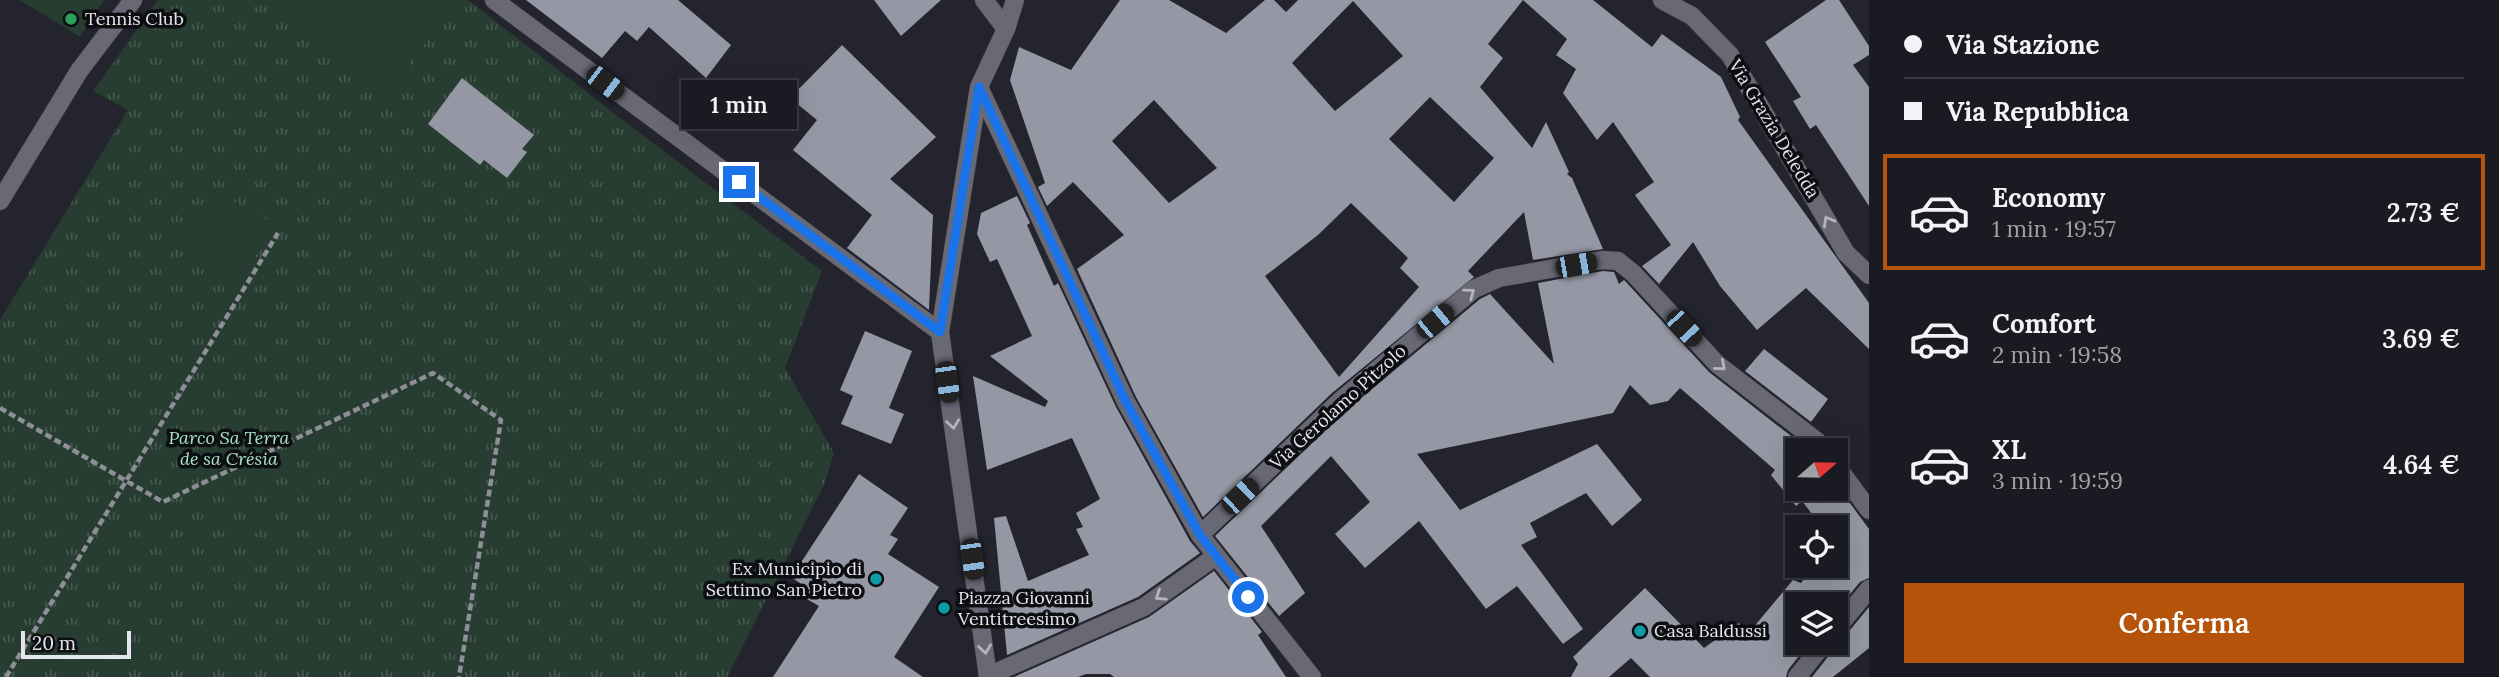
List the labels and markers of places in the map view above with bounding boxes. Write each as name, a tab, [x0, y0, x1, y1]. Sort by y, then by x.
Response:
place label: Tennis Club	[85, 7, 184, 30]
marker: Tennis Club	[63, 11, 79, 27]
place label: Ex Municipio di Settimo San Pietro	[706, 557, 862, 601]
marker: Ex Municipio di Settimo San Pietro	[868, 571, 884, 587]
place label: Piazza Giovanni Ventitreesimo	[957, 586, 1090, 630]
marker: Piazza Giovanni Ventitreesimo	[936, 600, 952, 616]
place label: Casa Baldussi	[1654, 619, 1767, 642]
marker: Casa Baldussi	[1632, 623, 1648, 639]

